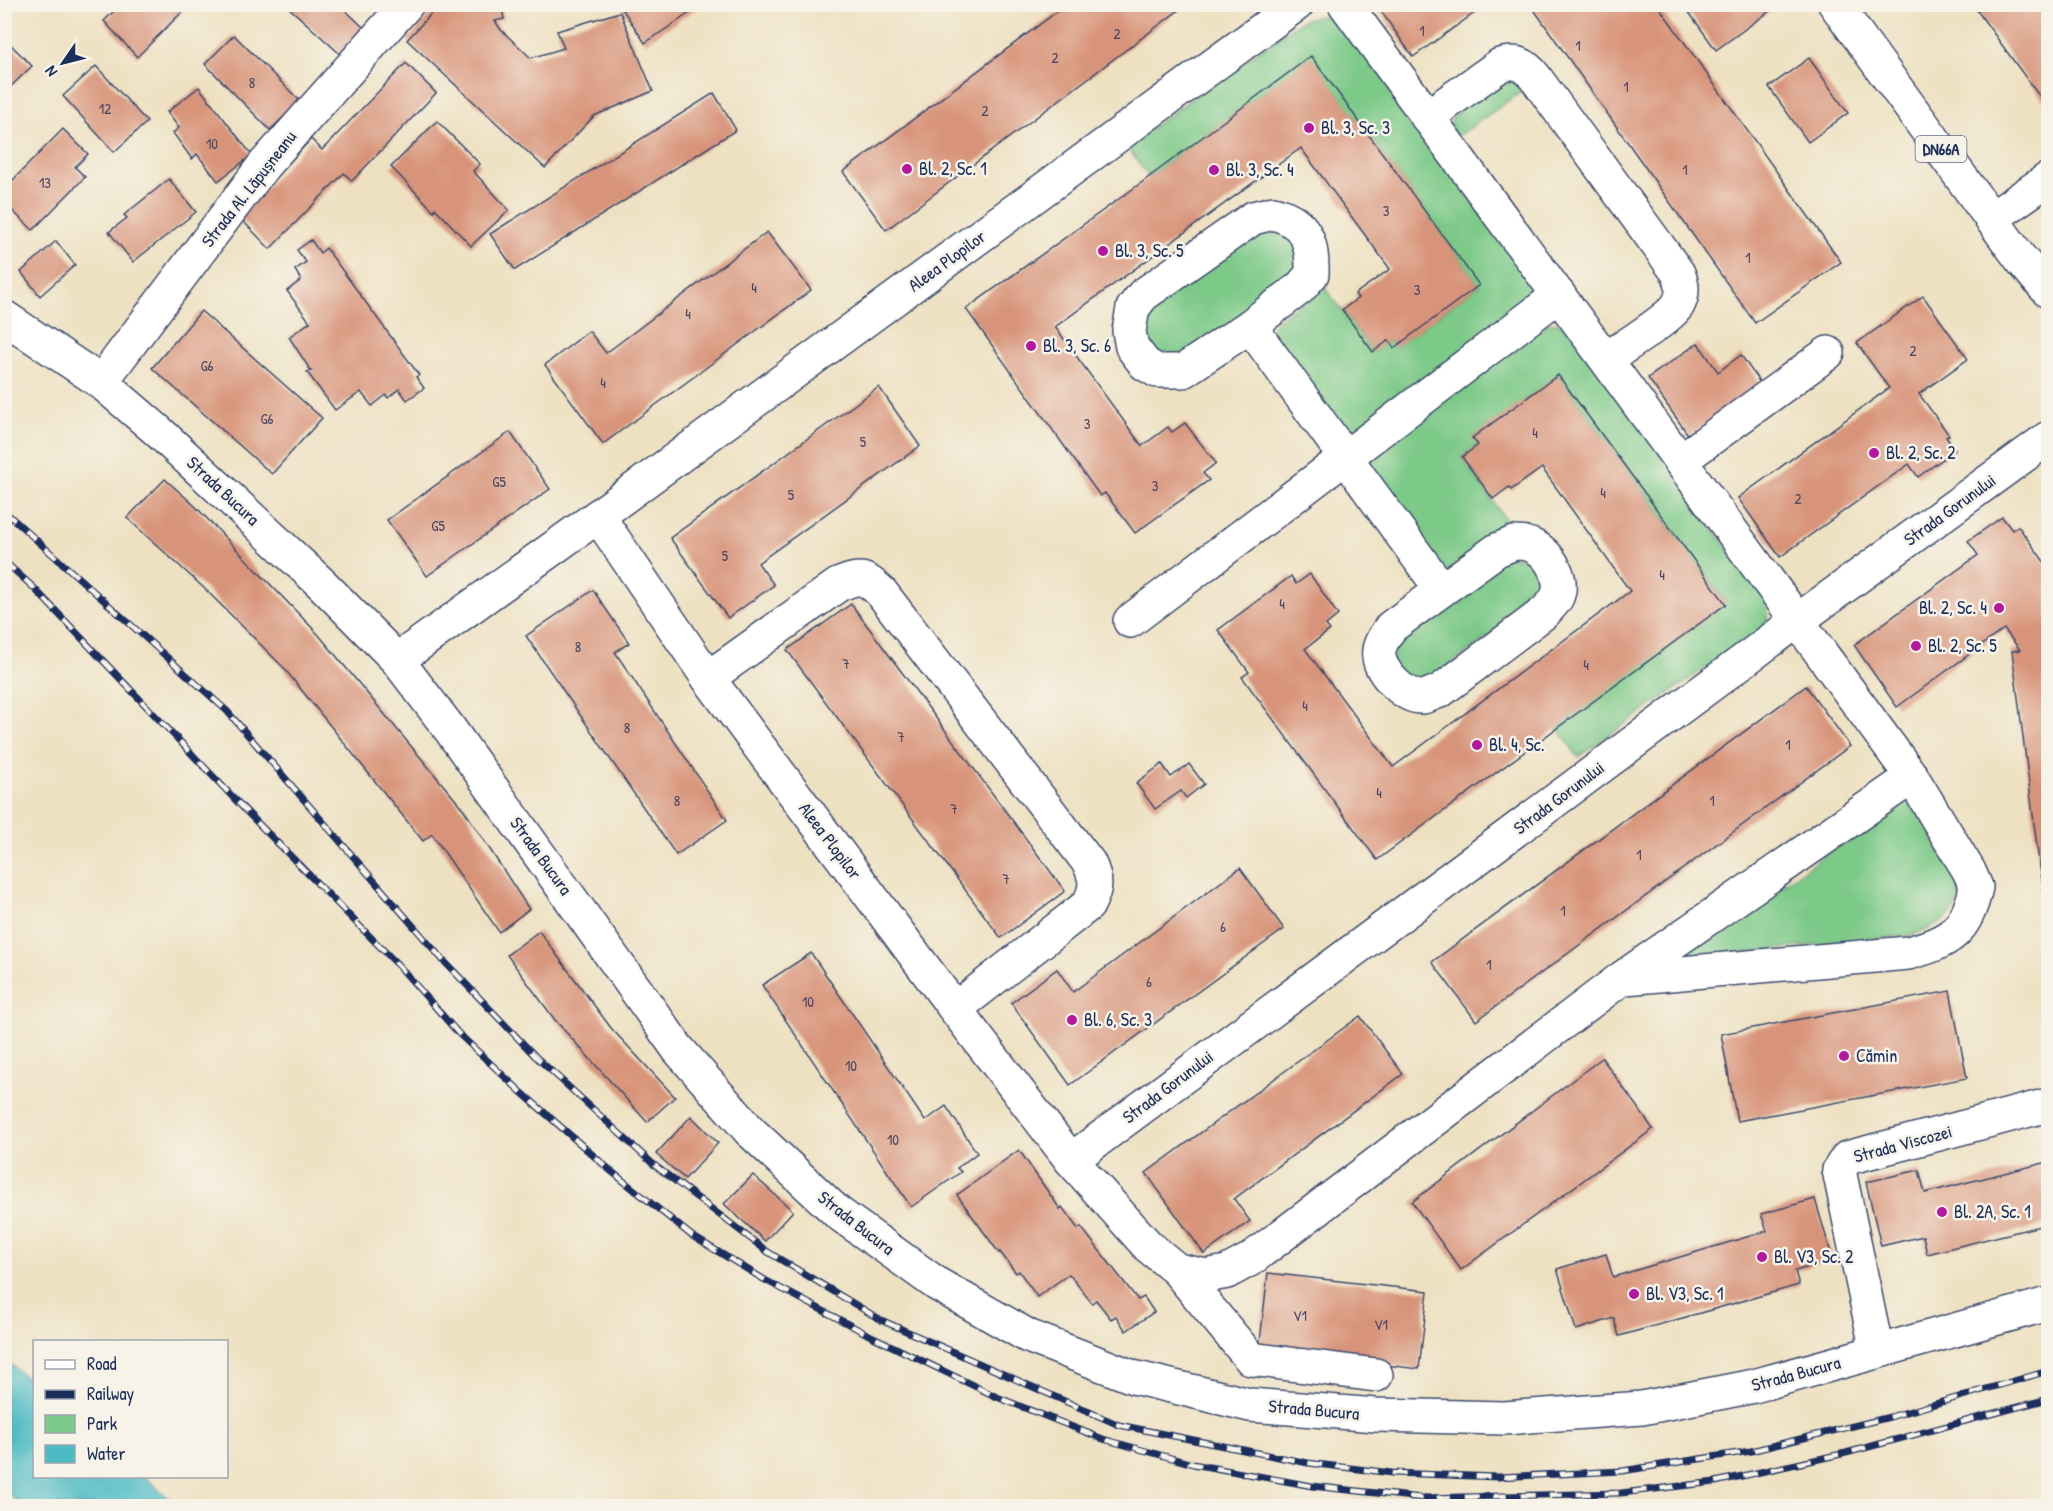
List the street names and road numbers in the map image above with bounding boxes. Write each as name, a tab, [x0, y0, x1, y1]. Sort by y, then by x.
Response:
street label: Strada Al. Lăpușneanu	[195, 125, 302, 252]
road number: DN66A	[1916, 136, 1966, 162]
street label: Aleea Plopilor	[903, 224, 991, 297]
street label: Strada Bucura	[181, 450, 265, 531]
street label: Strada Gorunului	[1899, 468, 2001, 551]
street label: Strada Gorunului	[1508, 755, 1609, 840]
street label: Aleea Plopilor	[793, 797, 868, 884]
street label: Strada Bucura	[505, 811, 578, 900]
street label: Strada Gorunului	[1117, 1044, 1218, 1129]
street label: Strada Viscozei	[1851, 1118, 1955, 1169]
street label: Strada Bucura	[813, 1185, 900, 1261]
street label: Strada Bucura	[1749, 1350, 1843, 1397]
street label: Strada Bucura	[1268, 1393, 1361, 1426]

